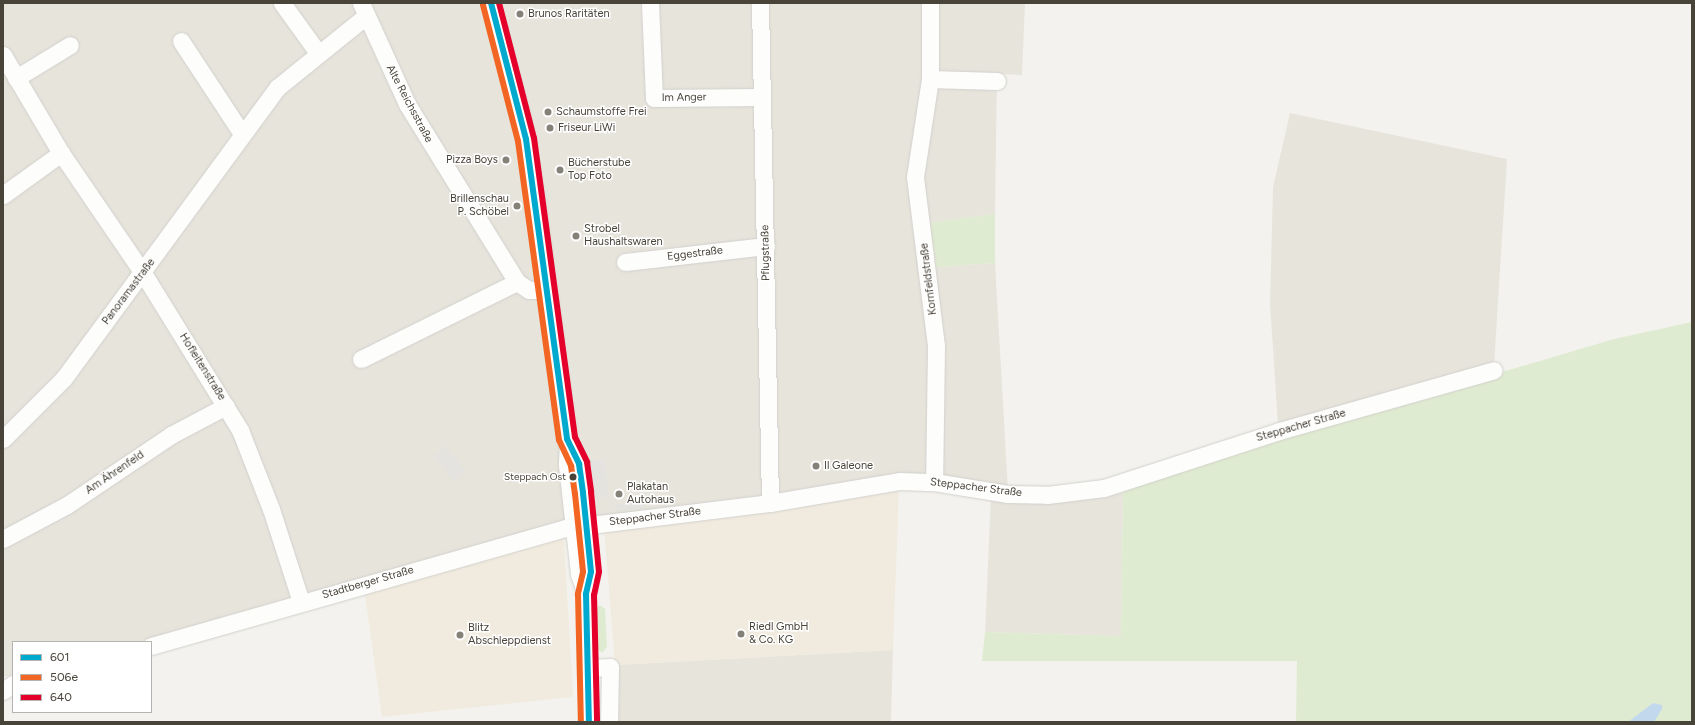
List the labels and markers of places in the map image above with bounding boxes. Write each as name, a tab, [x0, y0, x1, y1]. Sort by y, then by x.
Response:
place label: Brunos Raritäten	[528, 7, 610, 21]
marker: Brunos Raritäten	[515, 9, 525, 19]
place label: Schaumstoffe Frei	[556, 105, 647, 119]
marker: Schaumstoffe Frei	[543, 107, 553, 117]
place label: Friseur LiWi	[558, 121, 615, 135]
marker: Friseur LiWi	[545, 123, 555, 133]
place label: Pizza Boys	[446, 153, 498, 167]
marker: Pizza Boys	[501, 155, 511, 165]
place label: Bücherstube Top Foto	[568, 157, 631, 183]
marker: Bücherstube Top Foto	[555, 165, 565, 175]
place label: Brillenschau P. Schöbel	[450, 193, 509, 219]
marker: Brillenschau P. Schöbel	[512, 201, 522, 211]
place label: Strobel Haushaltswaren	[584, 223, 663, 249]
marker: Strobel Haushaltswaren	[571, 231, 581, 241]
place label: Il Galeone	[824, 459, 873, 473]
marker: Il Galeone	[811, 461, 821, 471]
place label: Steppach Ost	[504, 471, 566, 483]
marker: Steppach Ost	[568, 472, 578, 482]
place label: Plakatan Autohaus	[627, 481, 674, 507]
marker: Plakatan Autohaus	[614, 489, 624, 499]
place label: Riedl GmbH & Co. KG	[749, 621, 808, 647]
place label: Blitz Abschleppdienst	[468, 622, 551, 648]
marker: Riedl GmbH & Co. KG	[736, 629, 746, 639]
marker: Blitz Abschleppdienst	[455, 630, 465, 640]

